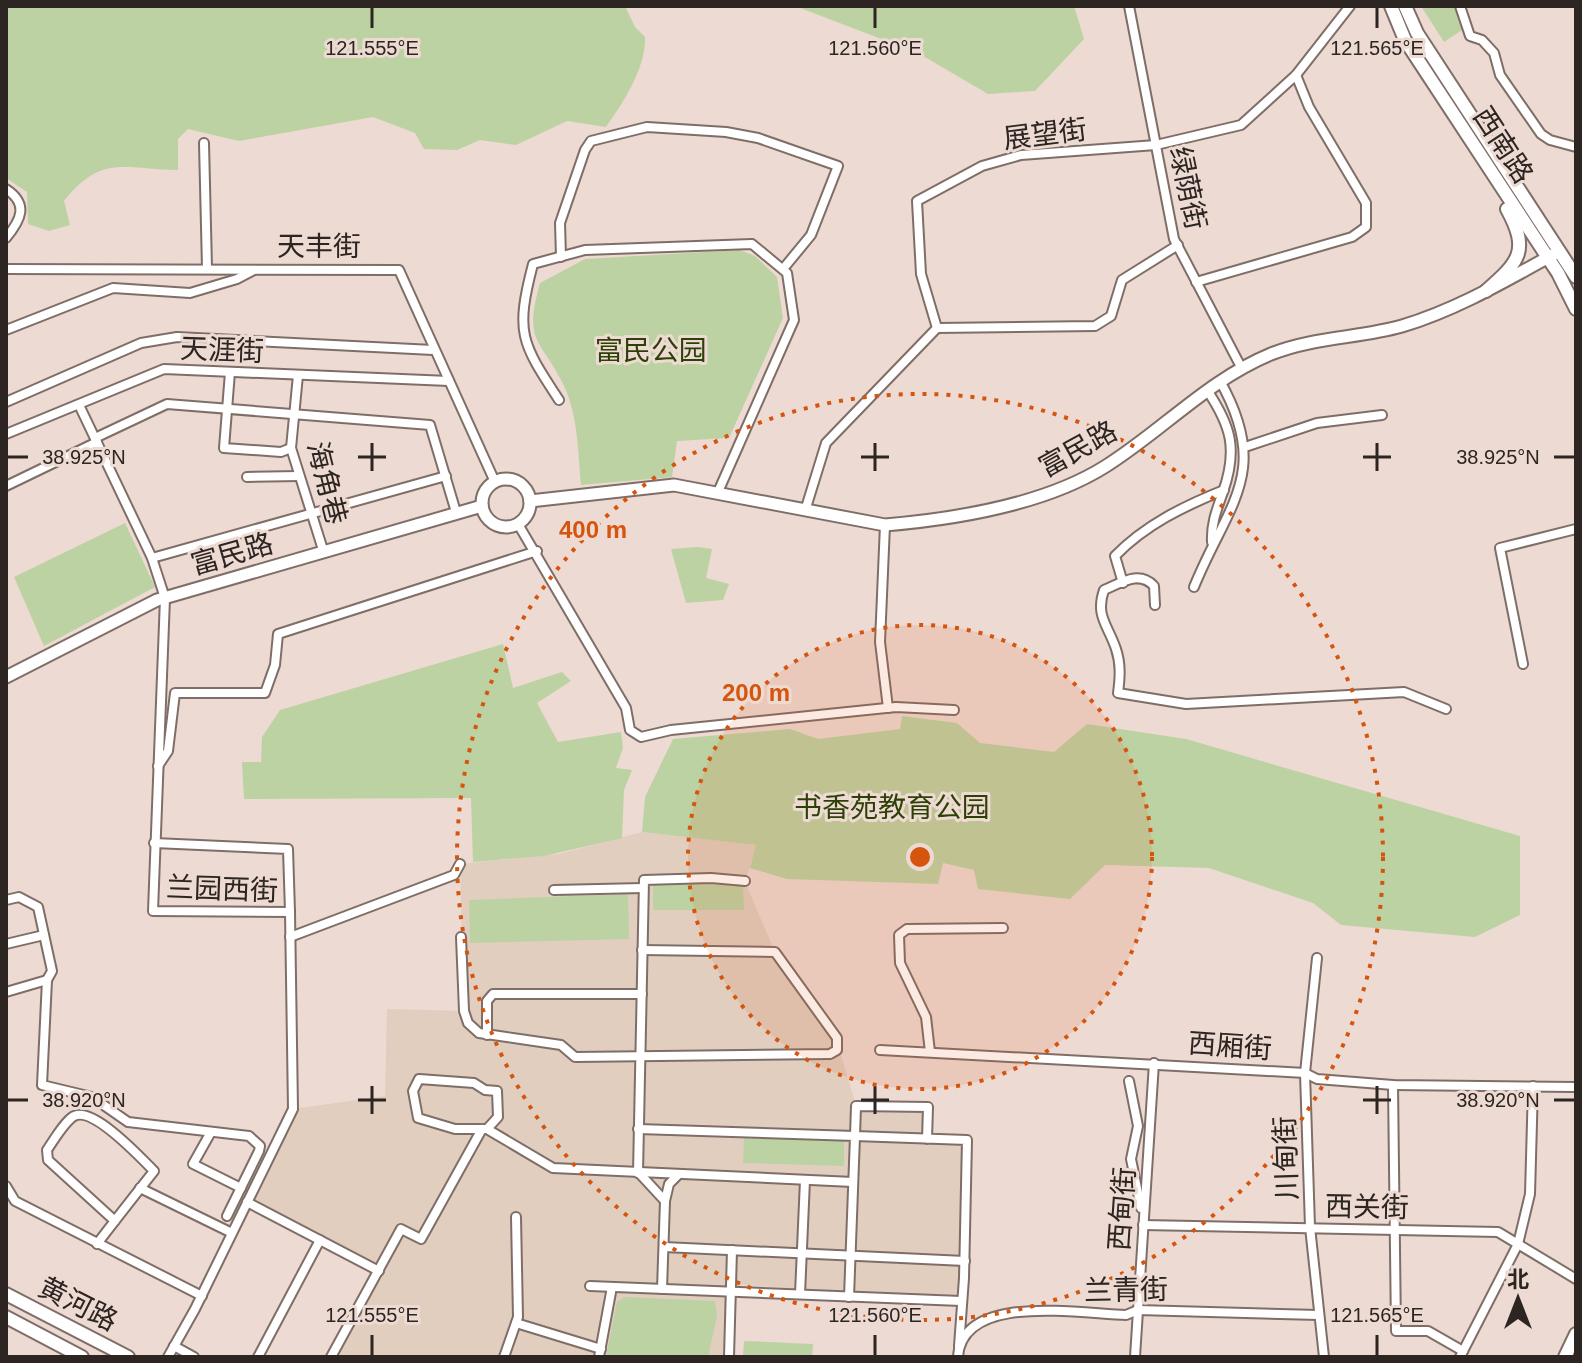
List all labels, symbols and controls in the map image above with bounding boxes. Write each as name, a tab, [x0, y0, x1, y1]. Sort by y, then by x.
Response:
text: 121.555°E	[325, 37, 419, 59]
text: 121.560°E	[828, 37, 922, 59]
text: 121.565°E	[1330, 37, 1424, 59]
street label: 西南路	[1467, 101, 1539, 189]
street label: 展望街	[1001, 113, 1089, 155]
street label: 绿荫街	[1164, 144, 1212, 232]
street label: 天丰街	[277, 231, 361, 262]
street label: 天涯街	[179, 333, 265, 367]
park label: 富民公园	[595, 335, 707, 366]
street label: 富民路	[1034, 415, 1122, 483]
street label: 海角巷	[302, 438, 352, 528]
text: 38.925°N	[42, 446, 126, 468]
text: 38.925°N	[1456, 446, 1540, 468]
text: 400 m	[559, 516, 627, 543]
street label: 富民路	[187, 528, 277, 580]
text: 200 m	[722, 679, 790, 706]
park label: 书香苑教育公园	[794, 792, 990, 823]
centre of rings	[906, 843, 934, 871]
street label: 兰园西街	[165, 872, 279, 906]
street label: 西厢街	[1187, 1028, 1273, 1064]
text: 38.920°N	[42, 1089, 126, 1111]
text: 38.920°N	[1456, 1089, 1540, 1111]
street label: 川甸街	[1269, 1115, 1303, 1201]
street label: 西甸街	[1104, 1166, 1140, 1252]
street label: 西关街	[1325, 1191, 1409, 1223]
north arrow	[1478, 1259, 1558, 1339]
text: 北	[1507, 1267, 1529, 1292]
street label: 黄河路	[34, 1271, 122, 1337]
street label: 兰青街	[1084, 1274, 1168, 1306]
text: 121.555°E	[325, 1304, 419, 1326]
text: 121.560°E	[828, 1304, 922, 1326]
text: 121.565°E	[1330, 1304, 1424, 1326]

